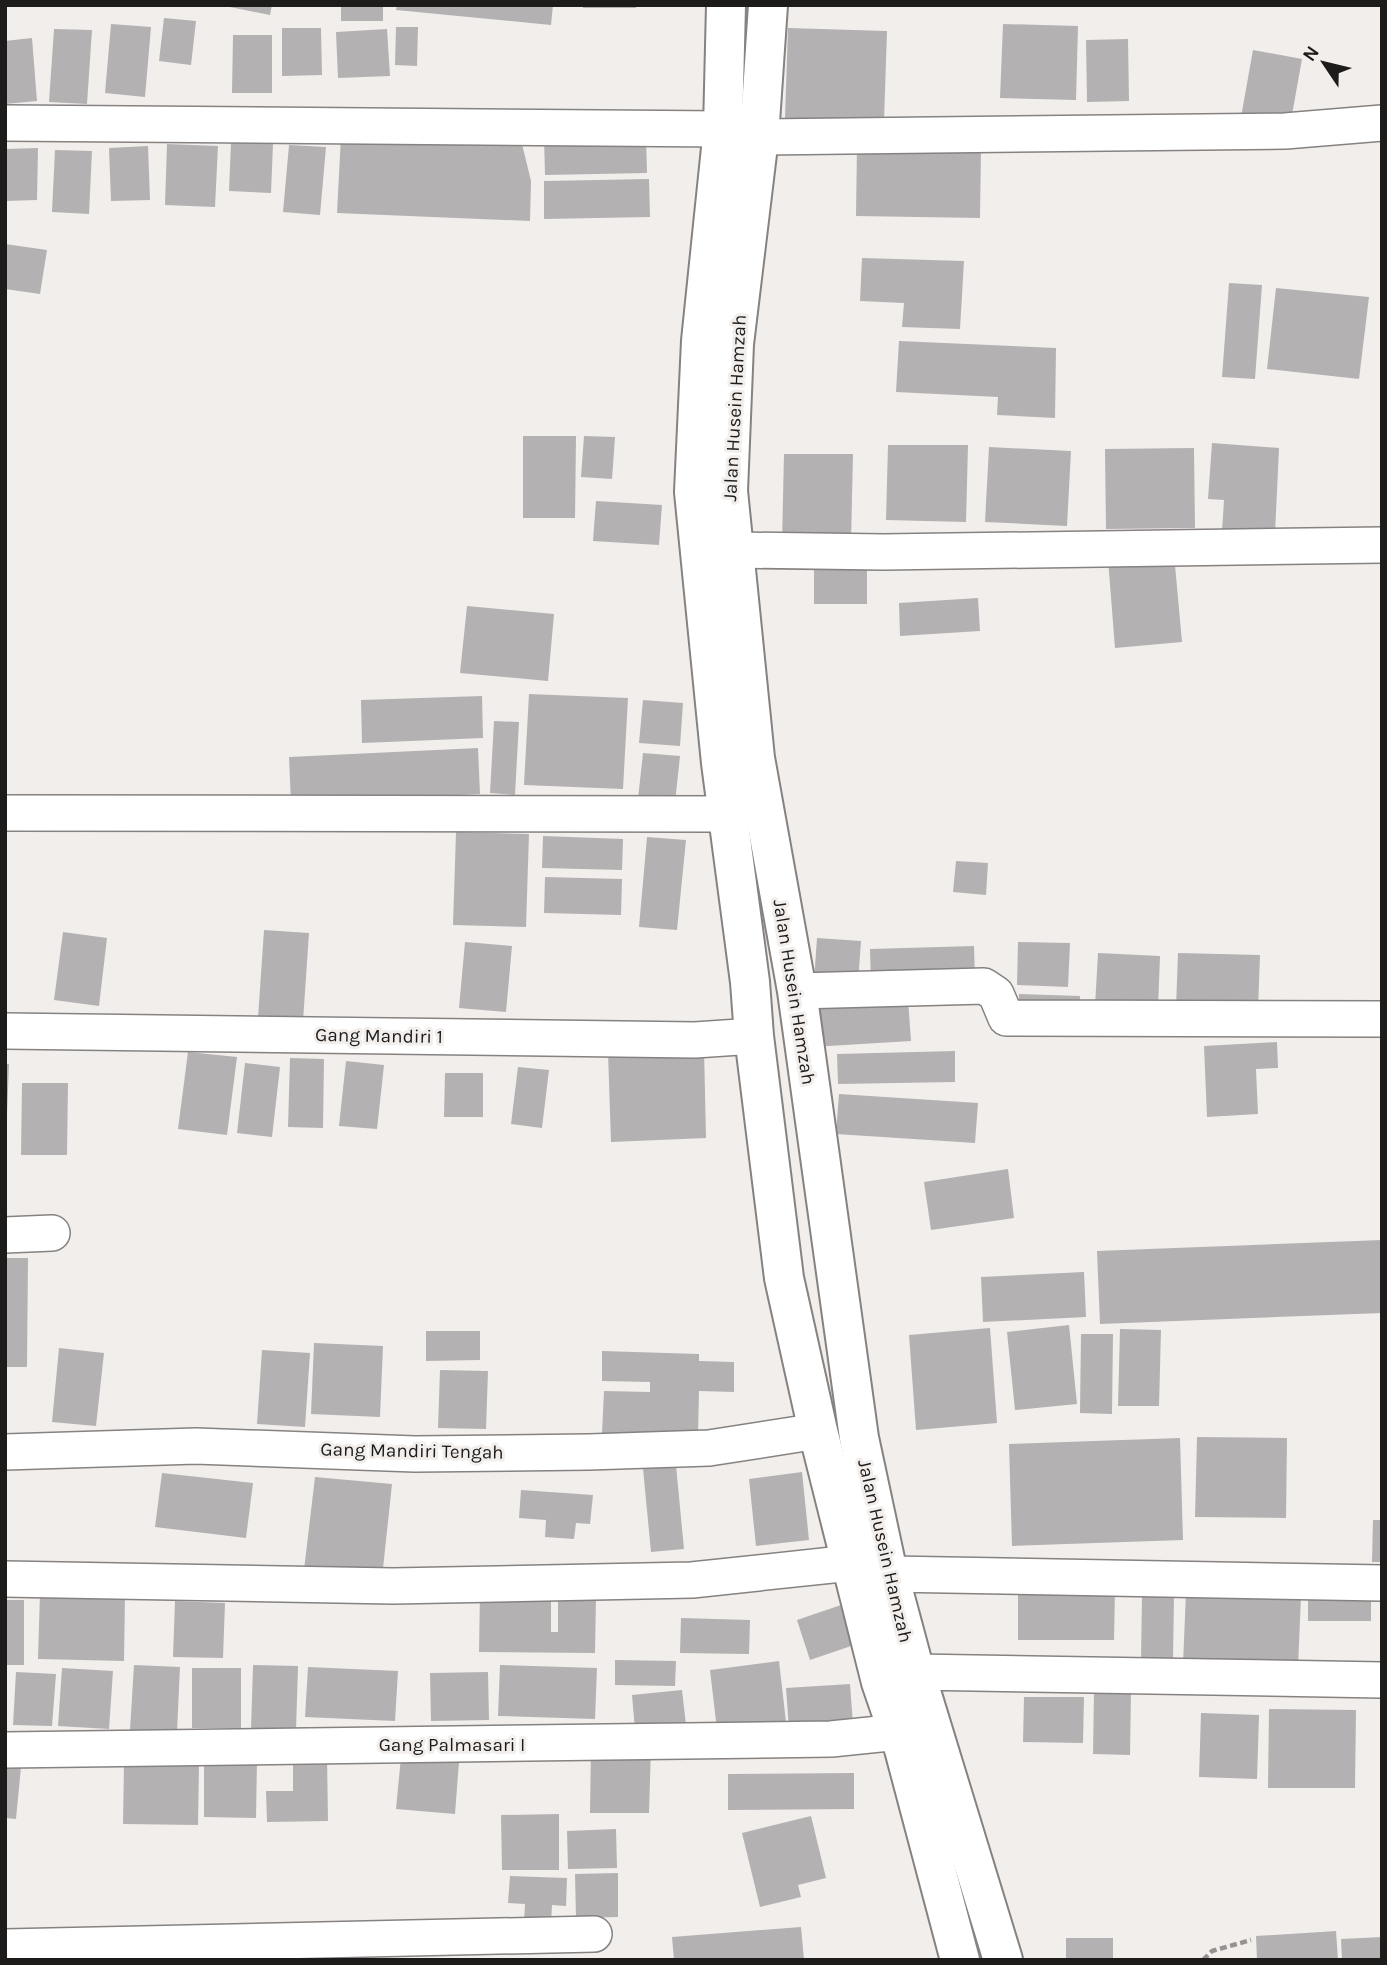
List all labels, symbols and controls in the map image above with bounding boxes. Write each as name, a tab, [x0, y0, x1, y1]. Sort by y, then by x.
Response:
north arrow	[1289, 28, 1359, 98]
text: N	[1298, 42, 1324, 66]
street label: Jalan Husein Hamzah	[719, 314, 751, 502]
street label: Jalan Husein Hamzah	[768, 898, 820, 1086]
street label: Gang Mandiri 1	[315, 1024, 443, 1048]
street label: Gang Mandiri Tengah	[320, 1438, 504, 1464]
street label: Jalan Husein Hamzah	[853, 1457, 917, 1645]
street label: Gang Palmasari I	[379, 1734, 525, 1756]

